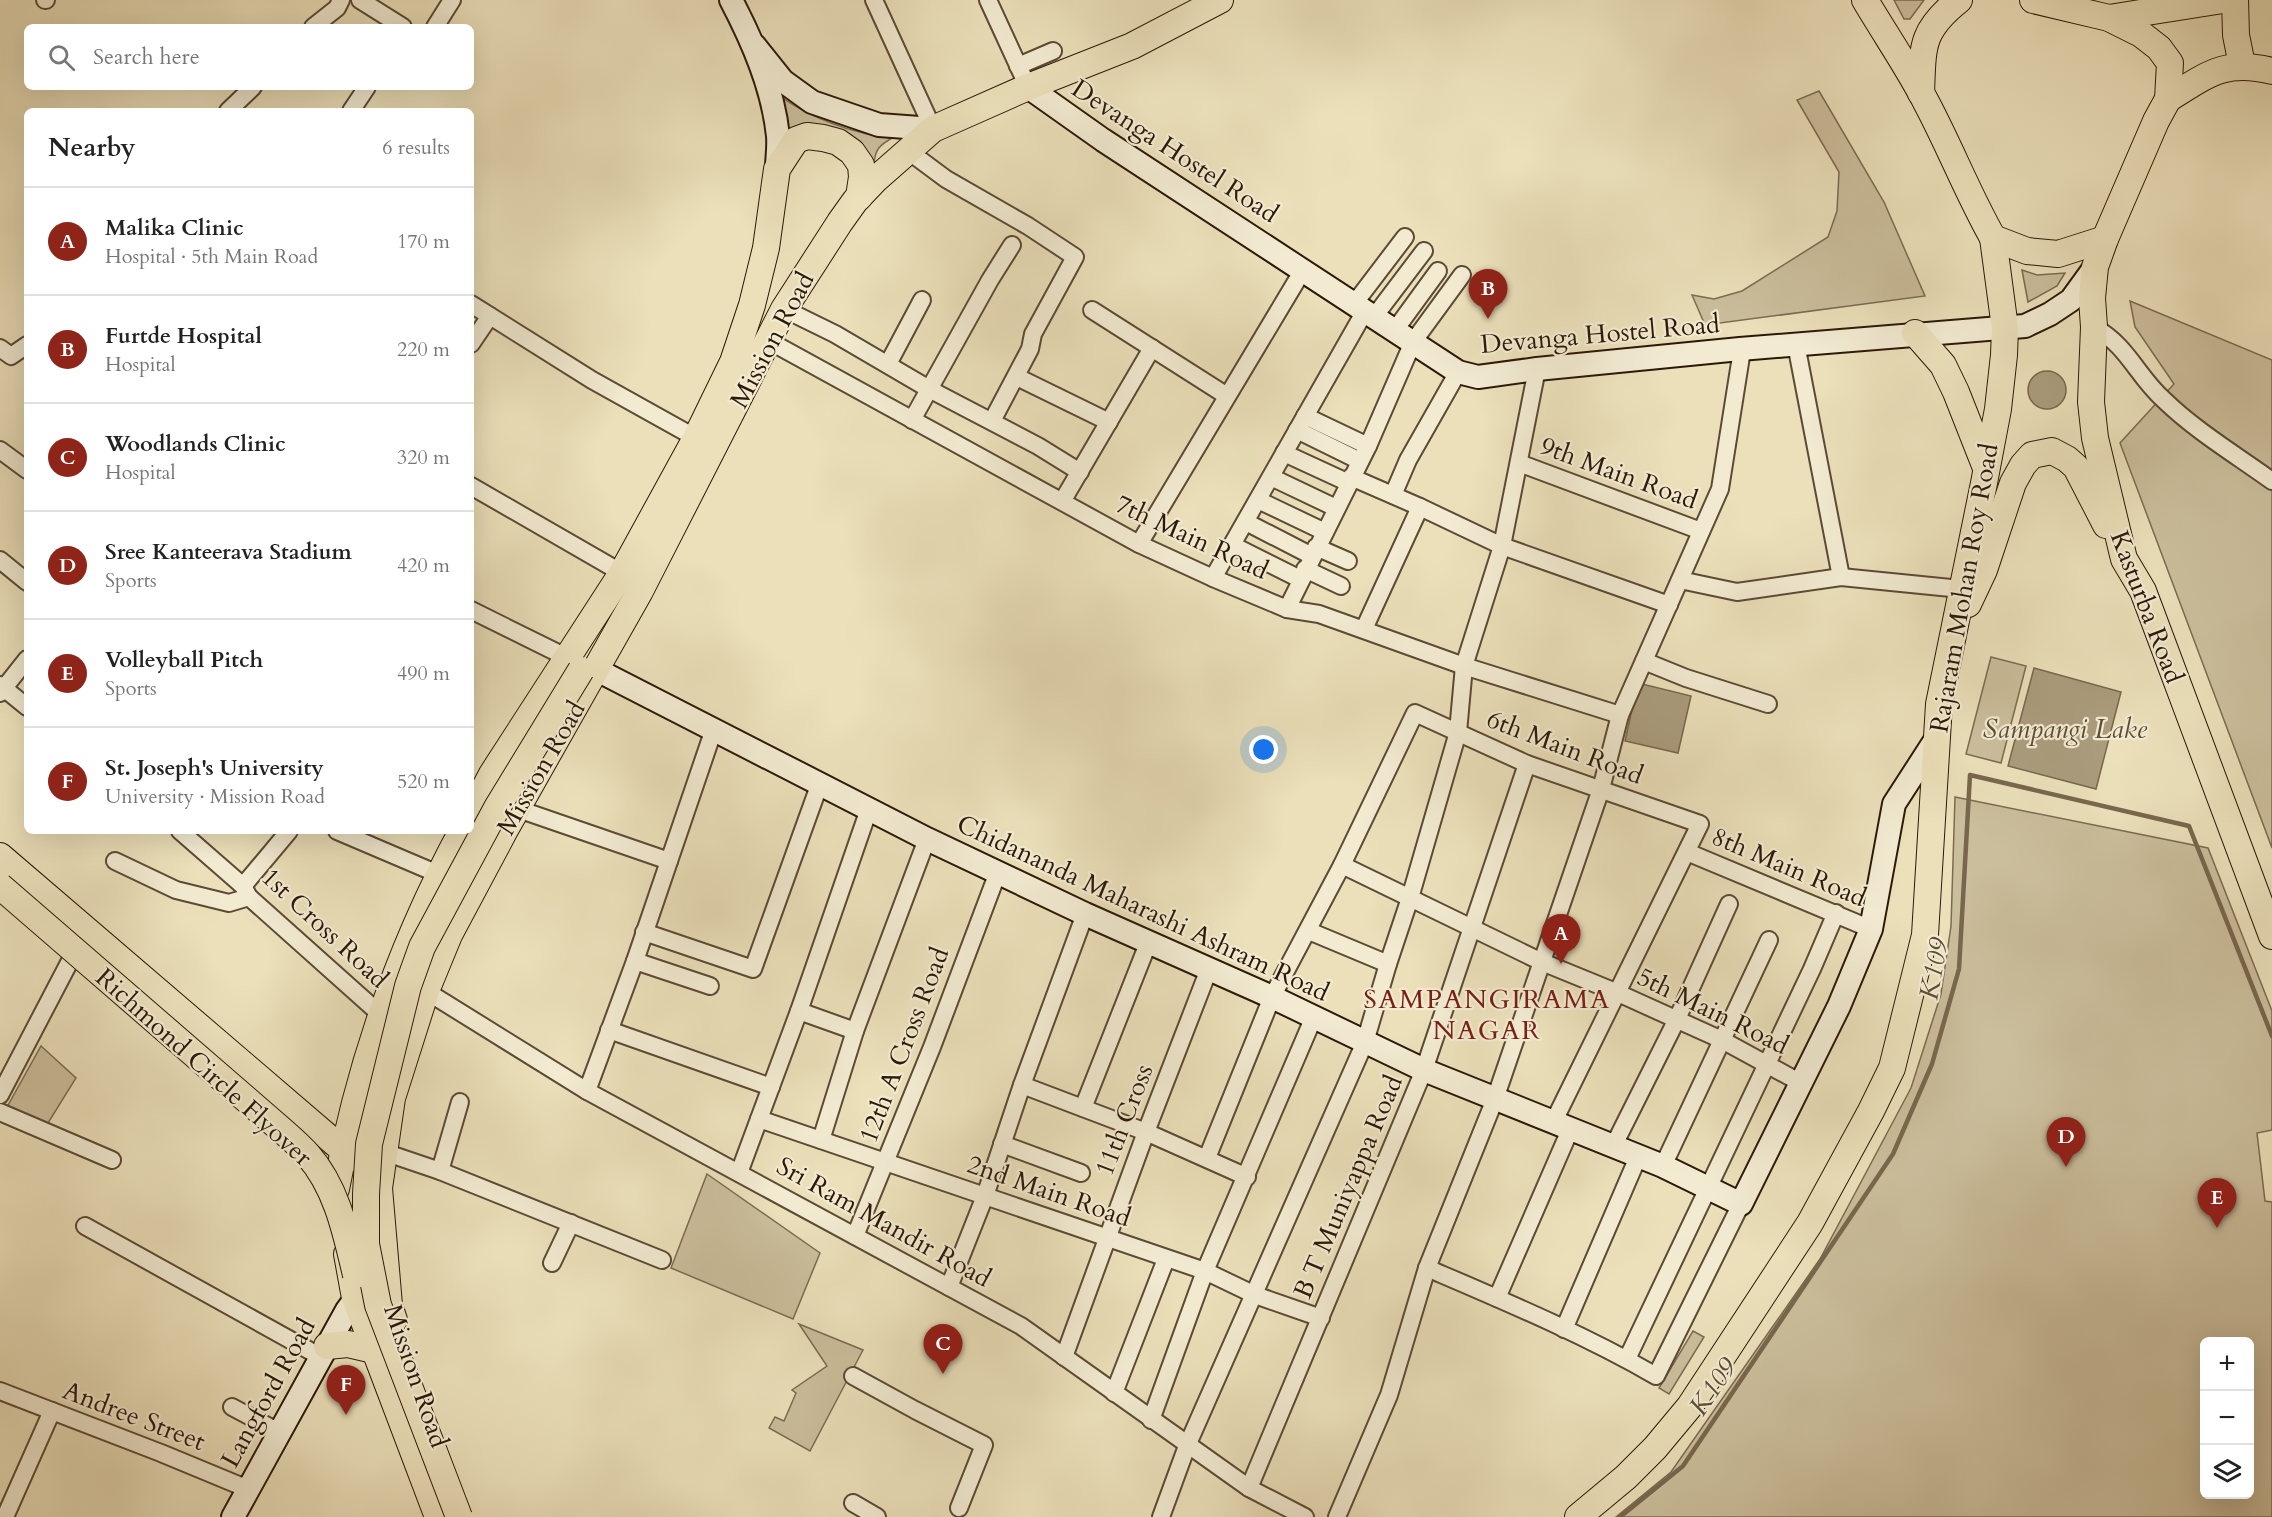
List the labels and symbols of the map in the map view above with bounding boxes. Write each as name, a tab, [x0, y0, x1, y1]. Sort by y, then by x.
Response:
street label: Devanga Hostel Road	[1065, 71, 1285, 231]
street label: Mission Road	[721, 266, 823, 414]
pin: B	[1468, 270, 1508, 319]
street label: Devanga Hostel Road	[1479, 306, 1721, 362]
street label: 9th Main Road	[1536, 428, 1703, 518]
street label: Rajaram Mohan Roy Road	[1921, 440, 2007, 735]
street label: 7th Main Road	[1110, 486, 1274, 588]
street label: Kasturba Road	[2102, 526, 2192, 688]
street label: Mission Road	[488, 694, 594, 841]
street label: 6th Main Road	[1482, 701, 1648, 793]
water label: Sampangi Lake	[1983, 711, 2148, 748]
your location	[1249, 735, 1278, 764]
street label: Chidananda Maharashi Ashram Road	[951, 806, 1335, 1010]
street label: 8th Main Road	[1706, 819, 1872, 915]
street label: 1st Cross Road	[254, 860, 396, 996]
pin: A	[1542, 914, 1580, 964]
water label: K109	[1910, 934, 1958, 1003]
street label: 12th A Cross Road	[851, 942, 957, 1148]
street label: 5th Main Road	[1631, 959, 1795, 1063]
street label: Richmond Circle Flyover	[88, 960, 320, 1174]
district label: SAMPANGIRAMA NAGAR	[1363, 981, 1611, 1049]
street label: 11th Cross	[1087, 1059, 1161, 1181]
street label: B T Muniyappa Road	[1285, 1070, 1411, 1304]
pin: D	[2046, 1118, 2086, 1167]
street label: 2nd Main Road	[963, 1147, 1136, 1235]
street label: Sri Ram Mandir Road	[770, 1148, 998, 1296]
pin: E	[2198, 1178, 2236, 1228]
street label: Mission Road	[375, 1300, 457, 1453]
street label: Langford Road	[213, 1312, 324, 1474]
pin: C	[924, 1324, 962, 1374]
water label: K109	[1680, 1350, 1746, 1423]
pin: F	[326, 1366, 366, 1415]
street label: Andree Street	[58, 1373, 210, 1459]

